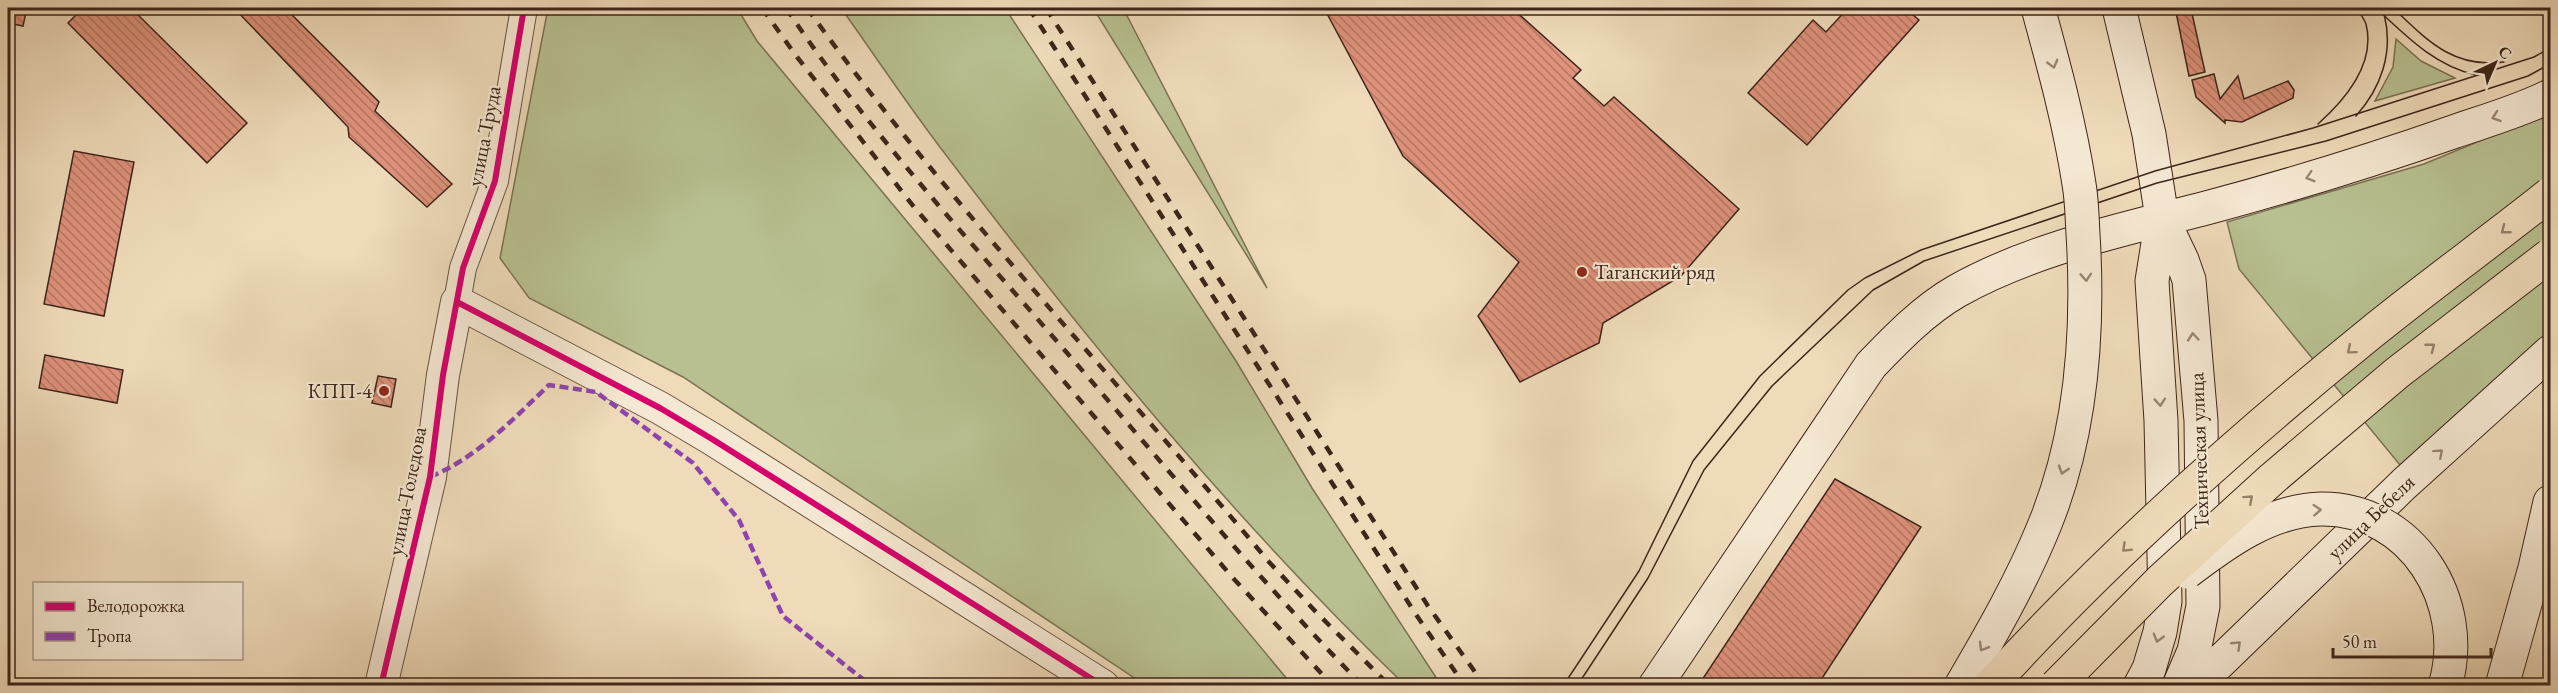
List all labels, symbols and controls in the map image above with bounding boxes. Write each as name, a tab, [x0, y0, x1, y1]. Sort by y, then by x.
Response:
north arrow	[2465, 33, 2525, 93]
text: С	[2494, 41, 2516, 64]
one-way arrow	[2046, 59, 2059, 69]
street label: улица Труда	[461, 83, 507, 189]
one-way arrow	[2491, 109, 2502, 122]
one-way arrow	[2305, 170, 2316, 182]
one-way arrow	[2500, 223, 2511, 234]
place label: Таганский ряд	[1594, 258, 1716, 285]
marker: Таганский ряд	[1575, 265, 1589, 279]
one-way arrow	[2079, 272, 2092, 281]
one-way arrow	[2187, 333, 2200, 342]
one-way arrow	[2347, 342, 2358, 353]
one-way arrow	[2424, 343, 2435, 354]
street label: Техническая улица	[2182, 371, 2215, 530]
place label: КПП-4	[308, 377, 373, 404]
marker: КПП-4	[377, 384, 391, 398]
one-way arrow	[2153, 397, 2166, 406]
street label: улица Толедова	[381, 424, 432, 558]
one-way arrow	[2432, 449, 2443, 460]
one-way arrow	[2058, 464, 2070, 475]
street label: улица Бебеля	[2321, 468, 2420, 565]
one-way arrow	[2243, 495, 2253, 506]
one-way arrow	[2313, 504, 2322, 517]
one-way arrow	[2122, 541, 2132, 552]
legend	[33, 582, 243, 660]
text: Велодорожка	[87, 594, 186, 617]
scale bar	[2333, 621, 2490, 659]
text: Тропа	[87, 624, 133, 647]
text: 50 m	[2342, 630, 2377, 653]
one-way arrow	[2153, 632, 2165, 643]
one-way arrow	[1979, 641, 1990, 651]
one-way arrow	[2230, 641, 2241, 652]

